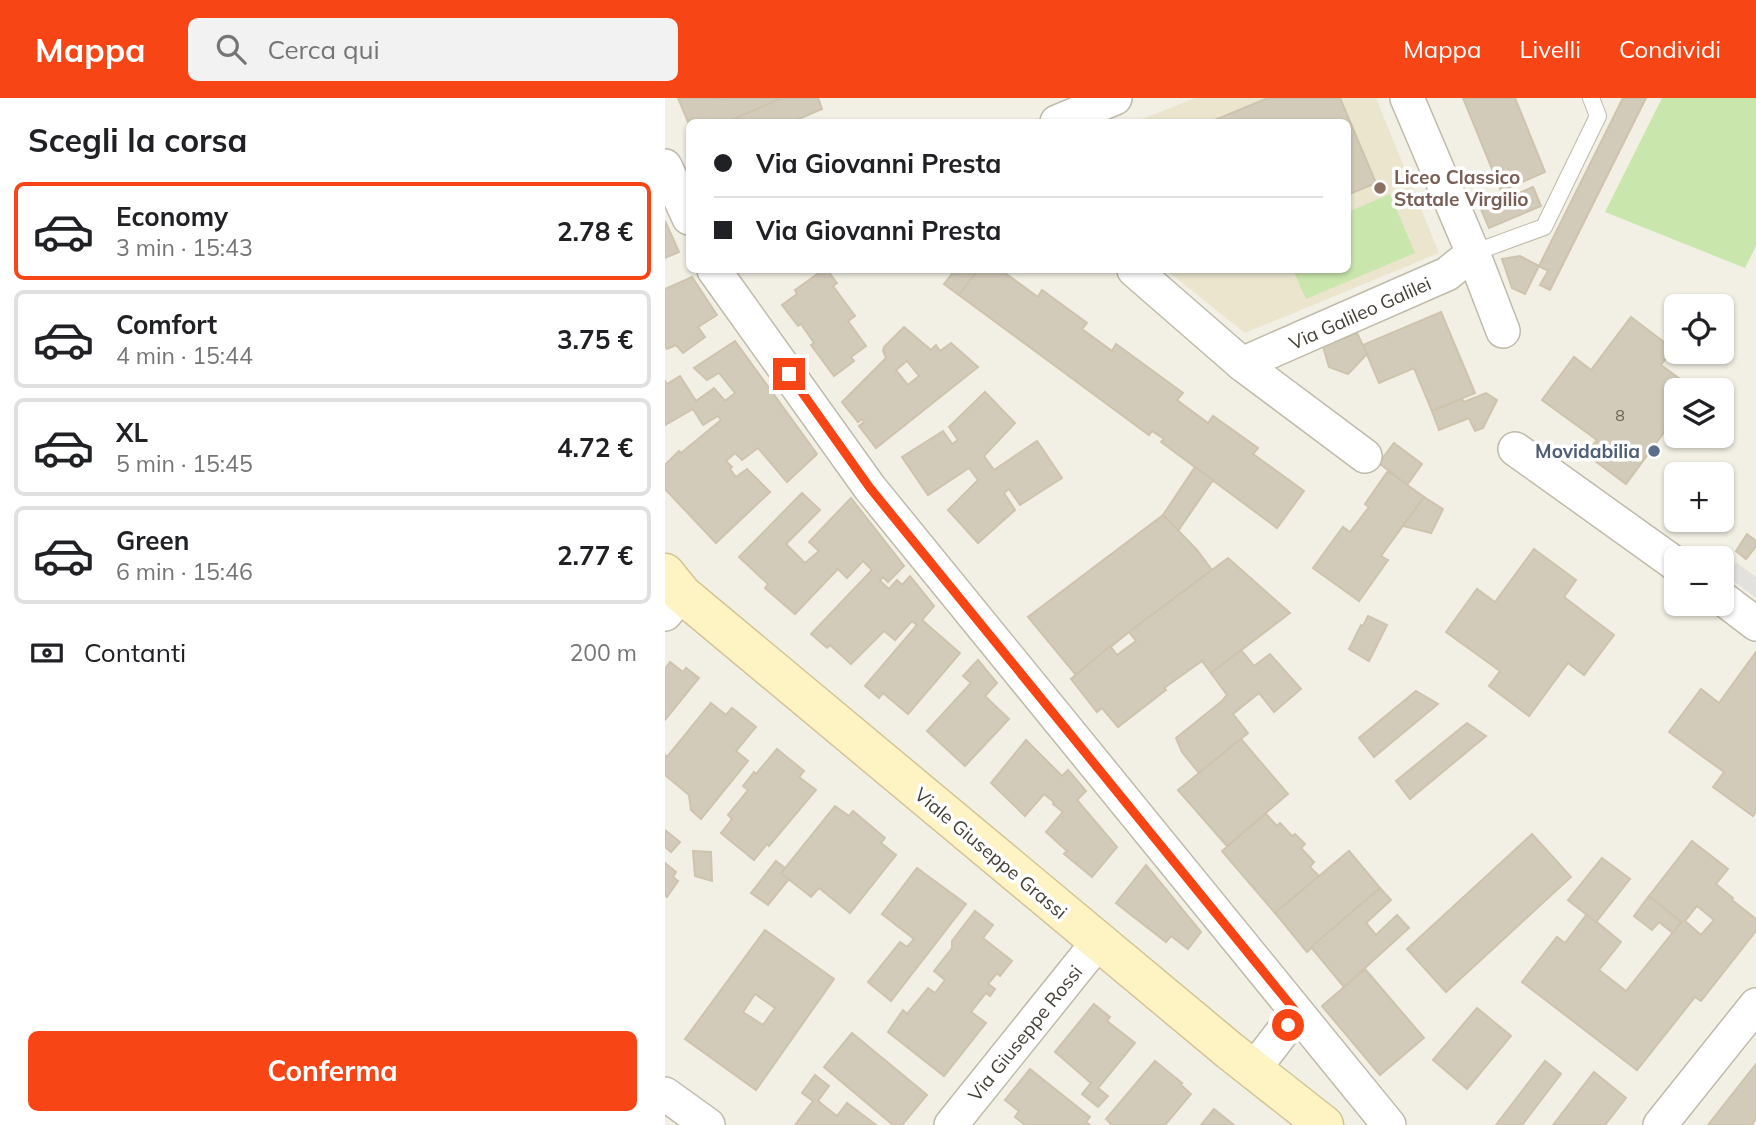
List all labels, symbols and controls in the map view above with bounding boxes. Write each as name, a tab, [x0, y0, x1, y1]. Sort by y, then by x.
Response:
search box	[188, 18, 678, 81]
text: Mappa	[35, 29, 146, 70]
icon: search	[212, 30, 250, 68]
text: Cerca qui	[268, 33, 380, 66]
text: Mappa	[1403, 34, 1481, 64]
text: Livelli	[1519, 34, 1581, 64]
text: Condividi	[1619, 34, 1721, 64]
text: Scegli la corsa	[28, 120, 247, 160]
text: Via Giovanni Presta	[756, 147, 1001, 180]
place label: Liceo Classico Statale Virgilio	[1394, 165, 1529, 211]
marker: Liceo Classico Statale Virgilio	[1372, 180, 1388, 196]
icon: car	[32, 200, 95, 263]
text: Economy	[116, 200, 228, 233]
text: Via Giovanni Presta	[756, 214, 1001, 247]
text: 2.78 €	[557, 215, 633, 248]
text: 3 min · 15:43	[116, 233, 253, 262]
street label: Via Galileo Galilei	[1285, 271, 1435, 355]
map controls	[1664, 294, 1734, 616]
button: locate	[1664, 294, 1734, 364]
icon: car	[32, 308, 95, 371]
text: Comfort	[116, 308, 217, 341]
text: 3.75 €	[557, 323, 633, 356]
text: 4 min · 15:44	[116, 341, 253, 370]
route end	[773, 358, 805, 390]
button: layers	[1664, 378, 1734, 448]
house number: 8	[1615, 405, 1625, 425]
icon: car	[32, 416, 95, 479]
text: XL	[116, 416, 148, 449]
text: 4.72 €	[557, 431, 633, 464]
place label: Movidabilia	[1535, 439, 1640, 463]
marker: Movidabilia	[1646, 443, 1662, 459]
text: 5 min · 15:45	[116, 449, 253, 478]
button: +	[1664, 462, 1734, 532]
icon: car	[32, 524, 95, 587]
text: Green	[116, 524, 189, 557]
text: 2.77 €	[557, 539, 633, 572]
button: −	[1664, 546, 1734, 616]
text: 6 min · 15:46	[116, 557, 253, 586]
icon: cash	[28, 634, 66, 672]
text: Contanti	[84, 636, 186, 669]
text: 200 m	[569, 638, 637, 667]
street label: Viale Giuseppe Grassi	[910, 782, 1072, 924]
street label: Via Giuseppe Rossi	[963, 960, 1087, 1106]
route start	[1272, 1009, 1304, 1041]
button: Conferma	[28, 1031, 637, 1111]

